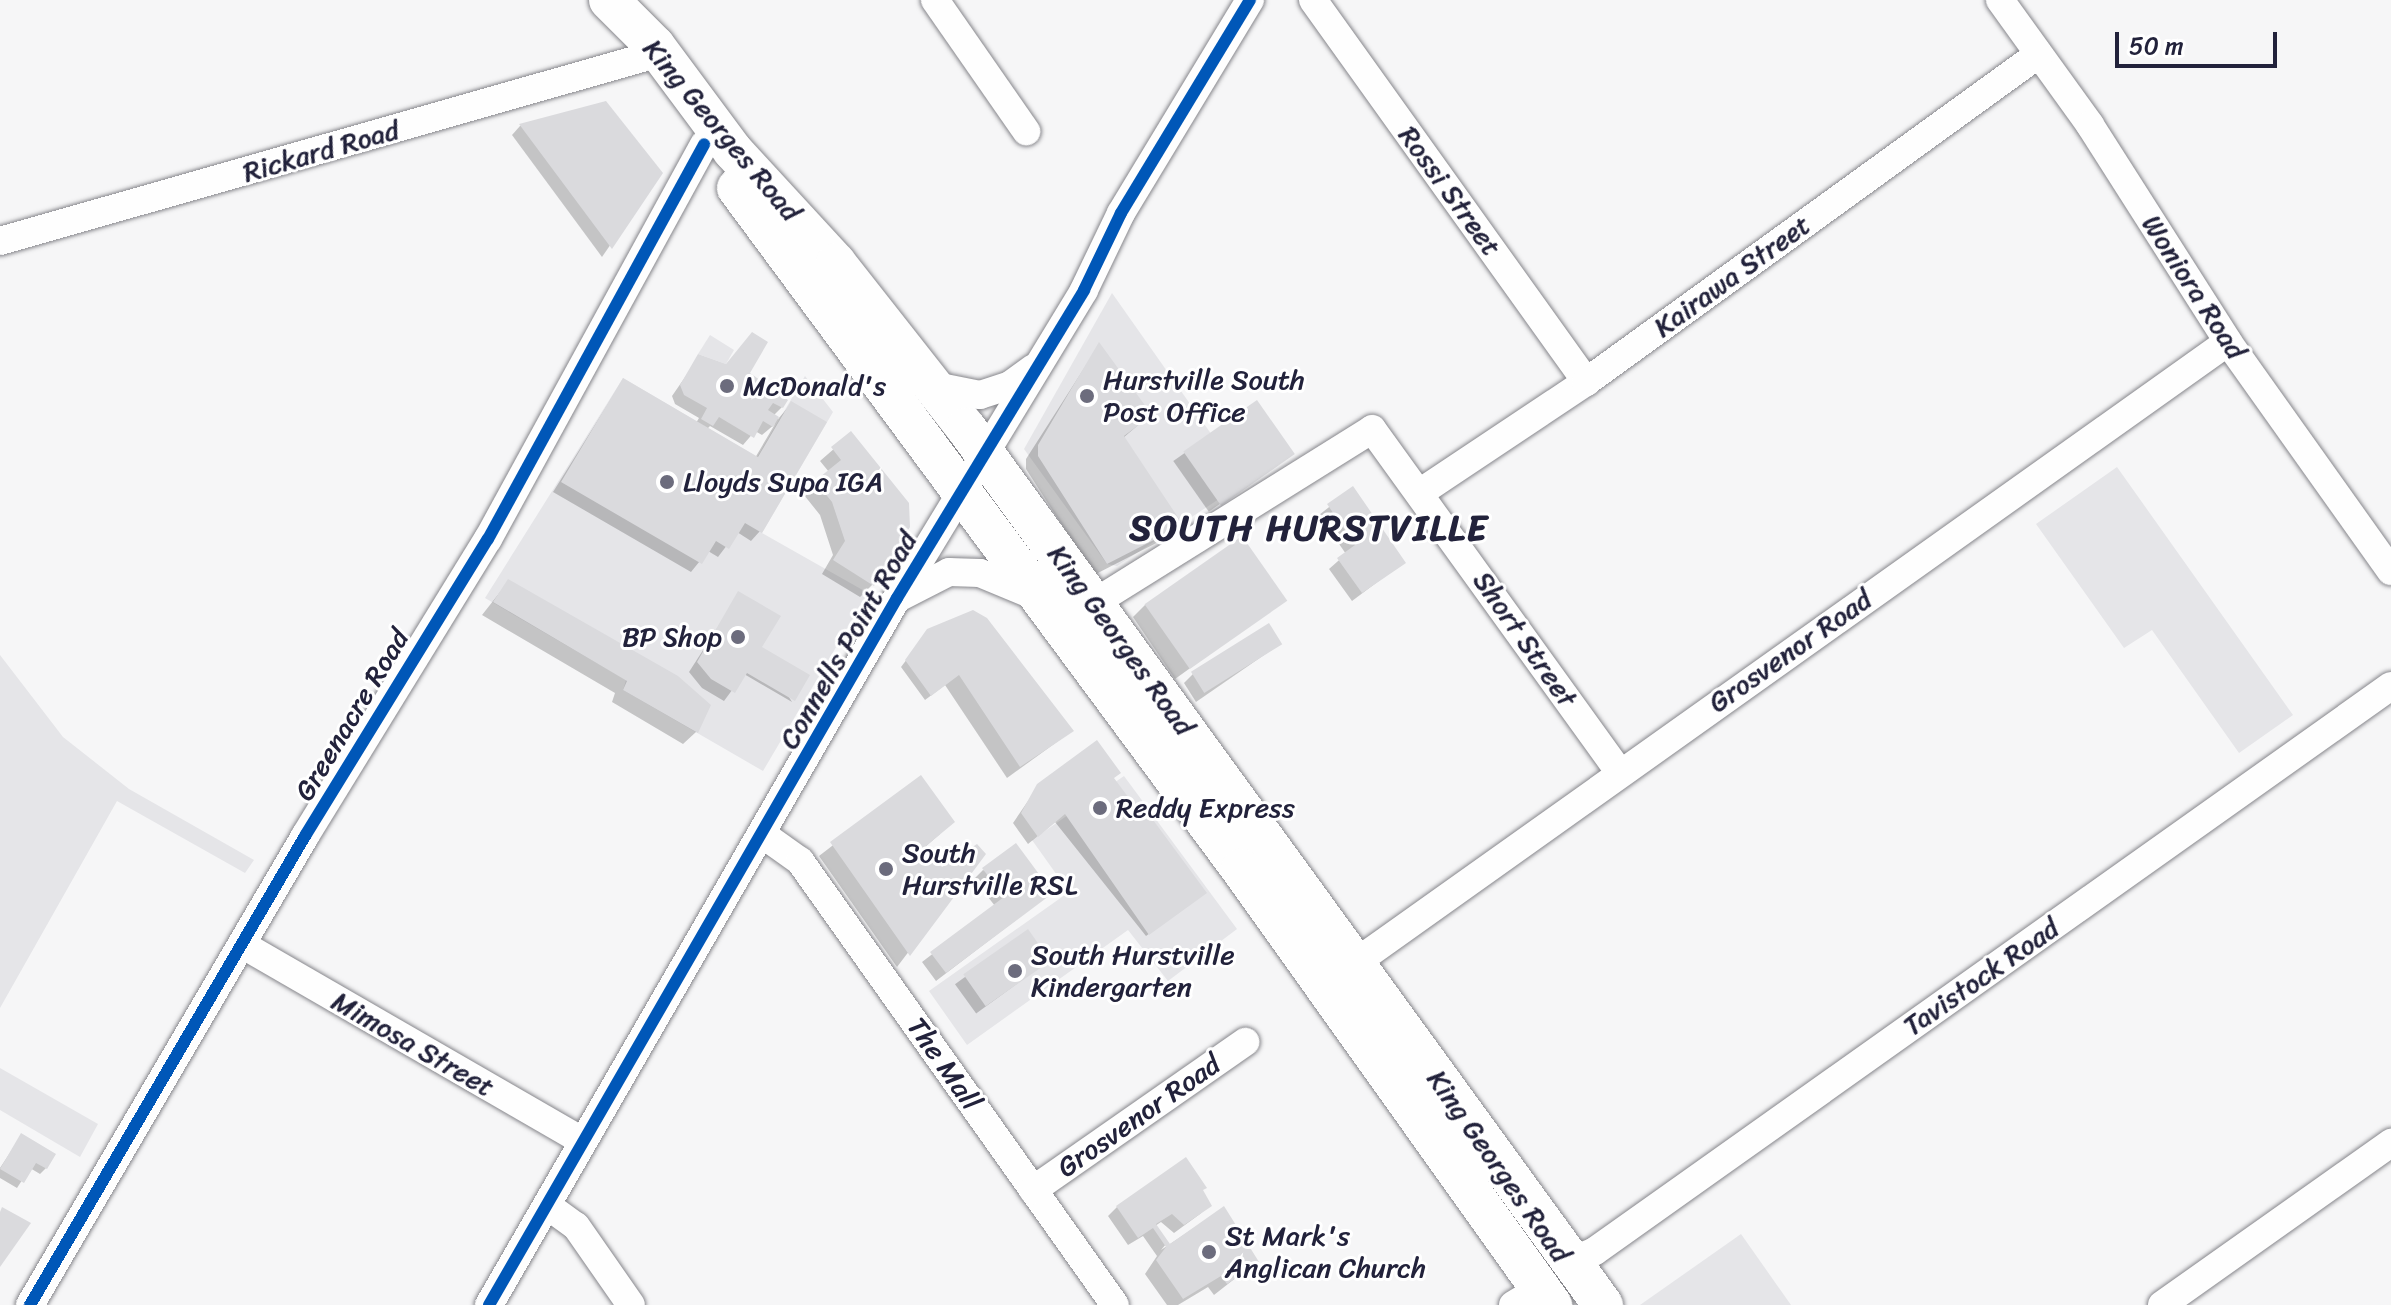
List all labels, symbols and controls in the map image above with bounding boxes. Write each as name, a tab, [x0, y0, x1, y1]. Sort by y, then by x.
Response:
scale bar	[2119, 16, 2281, 66]
text: 50 m	[2129, 25, 2184, 67]
street label: King Georges Road	[637, 33, 807, 227]
street label: Rickard Road	[239, 113, 403, 189]
street label: Rossi Street	[1391, 119, 1509, 263]
street label: Kairawa Street	[1647, 208, 1817, 344]
street label: Woniora Road	[2135, 209, 2253, 365]
place label: Hurstville South Post Office	[1103, 363, 1305, 429]
place label: McDonald's	[743, 369, 886, 403]
marker: McDonald's	[718, 377, 736, 395]
marker: Hurstville South Post Office	[1078, 387, 1096, 405]
place label: Lloyds Supa IGA	[683, 465, 883, 499]
marker: Lloyds Supa IGA	[658, 473, 676, 491]
district label: SOUTH HURSTVILLE	[1133, 507, 1485, 551]
street label: Connells Point Road	[772, 525, 924, 755]
street label: King Georges Road	[1041, 539, 1201, 741]
street label: Short Street	[1466, 565, 1584, 713]
street label: Grosvenor Road	[1702, 582, 1878, 720]
place label: BP Shop	[619, 620, 722, 654]
street label: Greenacre Road	[288, 623, 416, 807]
marker: BP Shop	[729, 628, 747, 646]
place label: Reddy Express	[1116, 791, 1295, 825]
marker: Reddy Express	[1091, 799, 1109, 817]
place label: South Hurstville RSL	[902, 836, 1077, 902]
marker: South Hurstville RSL	[877, 860, 895, 878]
street label: Tavistock Road	[1897, 911, 2065, 1043]
place label: South Hurstville Kindergarten	[1031, 938, 1233, 1004]
marker: South Hurstville Kindergarten	[1006, 962, 1024, 980]
street label: Mimosa Street	[326, 984, 500, 1104]
street label: The Mall	[900, 1011, 988, 1117]
street label: Grosvenor Road	[1051, 1047, 1227, 1185]
street label: King Georges Road	[1421, 1064, 1577, 1268]
place label: St Mark's Anglican Church	[1225, 1219, 1426, 1285]
marker: St Mark's Anglican Church	[1200, 1243, 1218, 1261]

